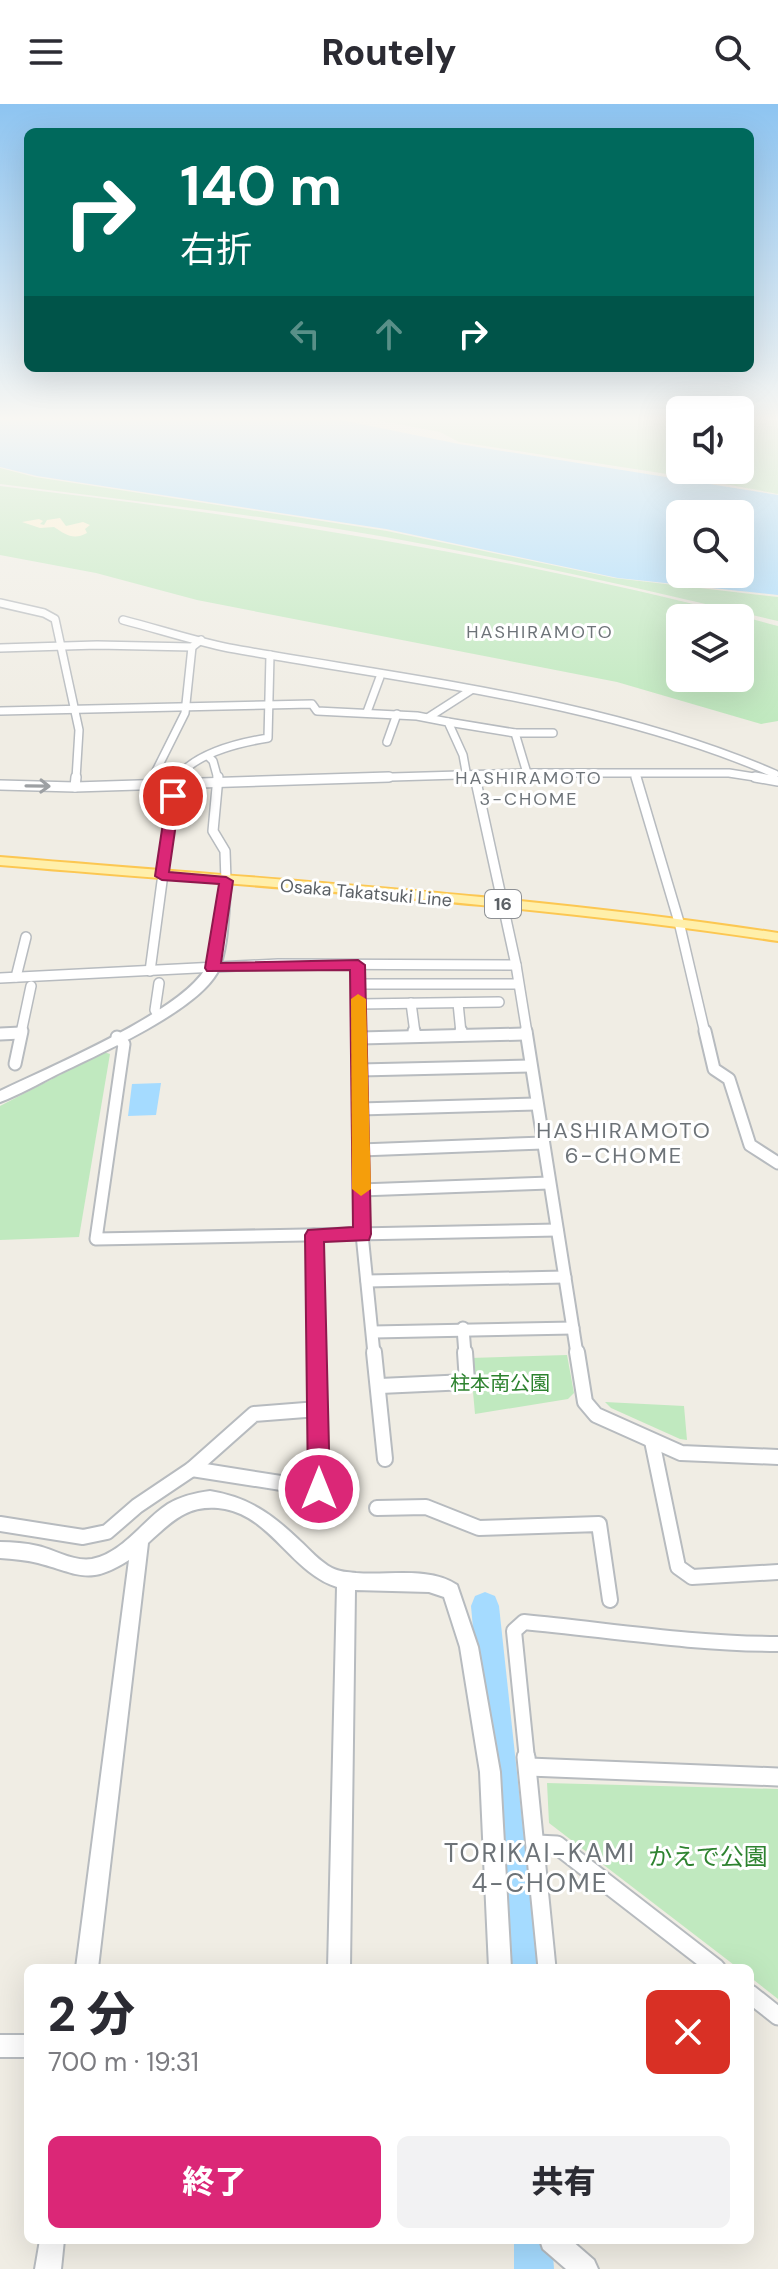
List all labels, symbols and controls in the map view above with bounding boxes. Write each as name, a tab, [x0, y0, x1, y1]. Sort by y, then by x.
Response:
text: Routely	[322, 29, 456, 76]
icon: menu	[24, 30, 68, 74]
icon: search	[710, 30, 754, 74]
text: 140 m	[180, 149, 342, 222]
icon: right	[48, 160, 152, 264]
text: 右折	[180, 226, 252, 273]
icon: left	[283, 312, 327, 356]
icon: ahead	[367, 312, 411, 356]
icon: right	[451, 312, 495, 356]
map controls	[666, 396, 754, 692]
button: sound	[666, 396, 754, 484]
button: search	[666, 500, 754, 588]
button: layers	[666, 604, 754, 692]
district label: HASHIRAMOTO	[466, 620, 614, 644]
pin	[139, 762, 207, 830]
district label: HASHIRAMOTO 3-CHOME	[455, 766, 603, 811]
icon: arrive	[151, 774, 195, 818]
one-way arrow	[24, 779, 51, 794]
street label: Osaka Takatsuki Line	[279, 874, 453, 912]
road number: 16	[485, 890, 521, 918]
district label: HASHIRAMOTO 6-CHOME	[536, 1116, 712, 1170]
park label: 柱本南公園	[450, 1370, 550, 1396]
position arrow	[277, 1447, 361, 1531]
district label: TORIKAI-KAMI 4-CHOME	[444, 1836, 636, 1900]
park label: かえで公園	[648, 1841, 768, 1872]
text: 2 分	[48, 1983, 135, 2046]
button: close	[646, 1990, 730, 2074]
text: 700 m · 19:31	[48, 2045, 199, 2079]
button: 終了	[48, 2136, 381, 2228]
button: 共有	[397, 2136, 730, 2228]

